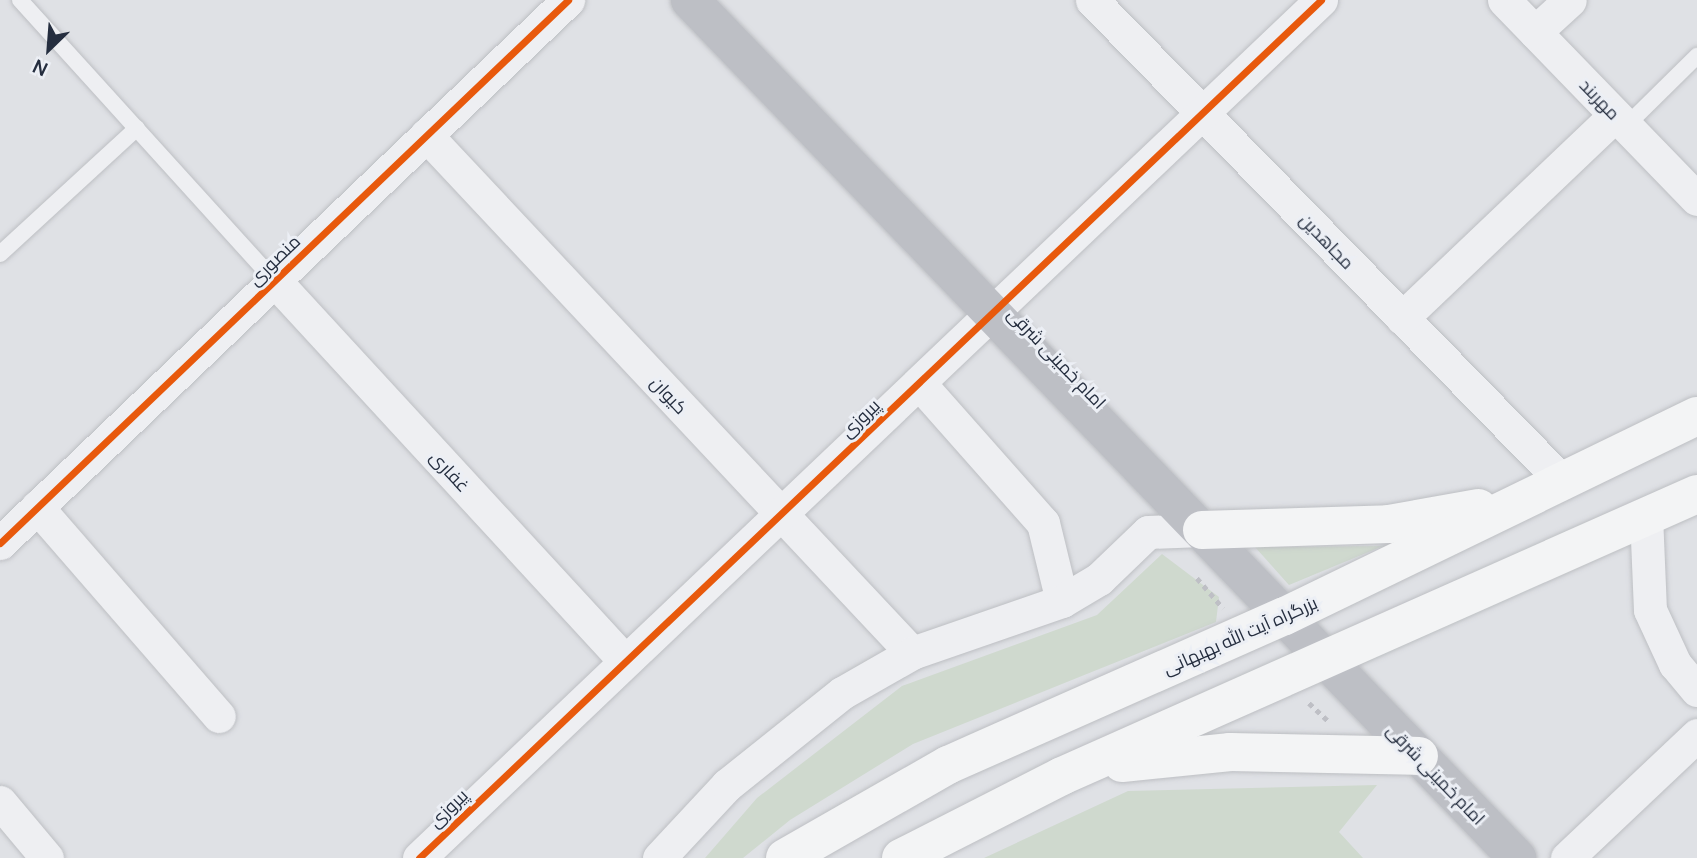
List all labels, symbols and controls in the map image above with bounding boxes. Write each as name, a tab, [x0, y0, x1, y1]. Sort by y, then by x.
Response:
north arrow	[14, 14, 84, 84]
text: N	[28, 53, 52, 83]
street label: مهربند	[1575, 74, 1625, 124]
street label: مجاهدین	[1295, 209, 1359, 273]
street label: منصوری	[244, 230, 304, 290]
street label: امام خمینی شرقی	[1003, 303, 1111, 413]
street label: کیوان	[646, 372, 692, 418]
street label: پیروزی	[836, 394, 884, 442]
street label: غفاری	[426, 446, 474, 496]
street label: بزرگراه آیت الله بهبهانی	[1159, 591, 1321, 679]
street label: امام خمینی شرقی	[1382, 719, 1490, 829]
street label: پیروزی	[424, 784, 472, 832]

